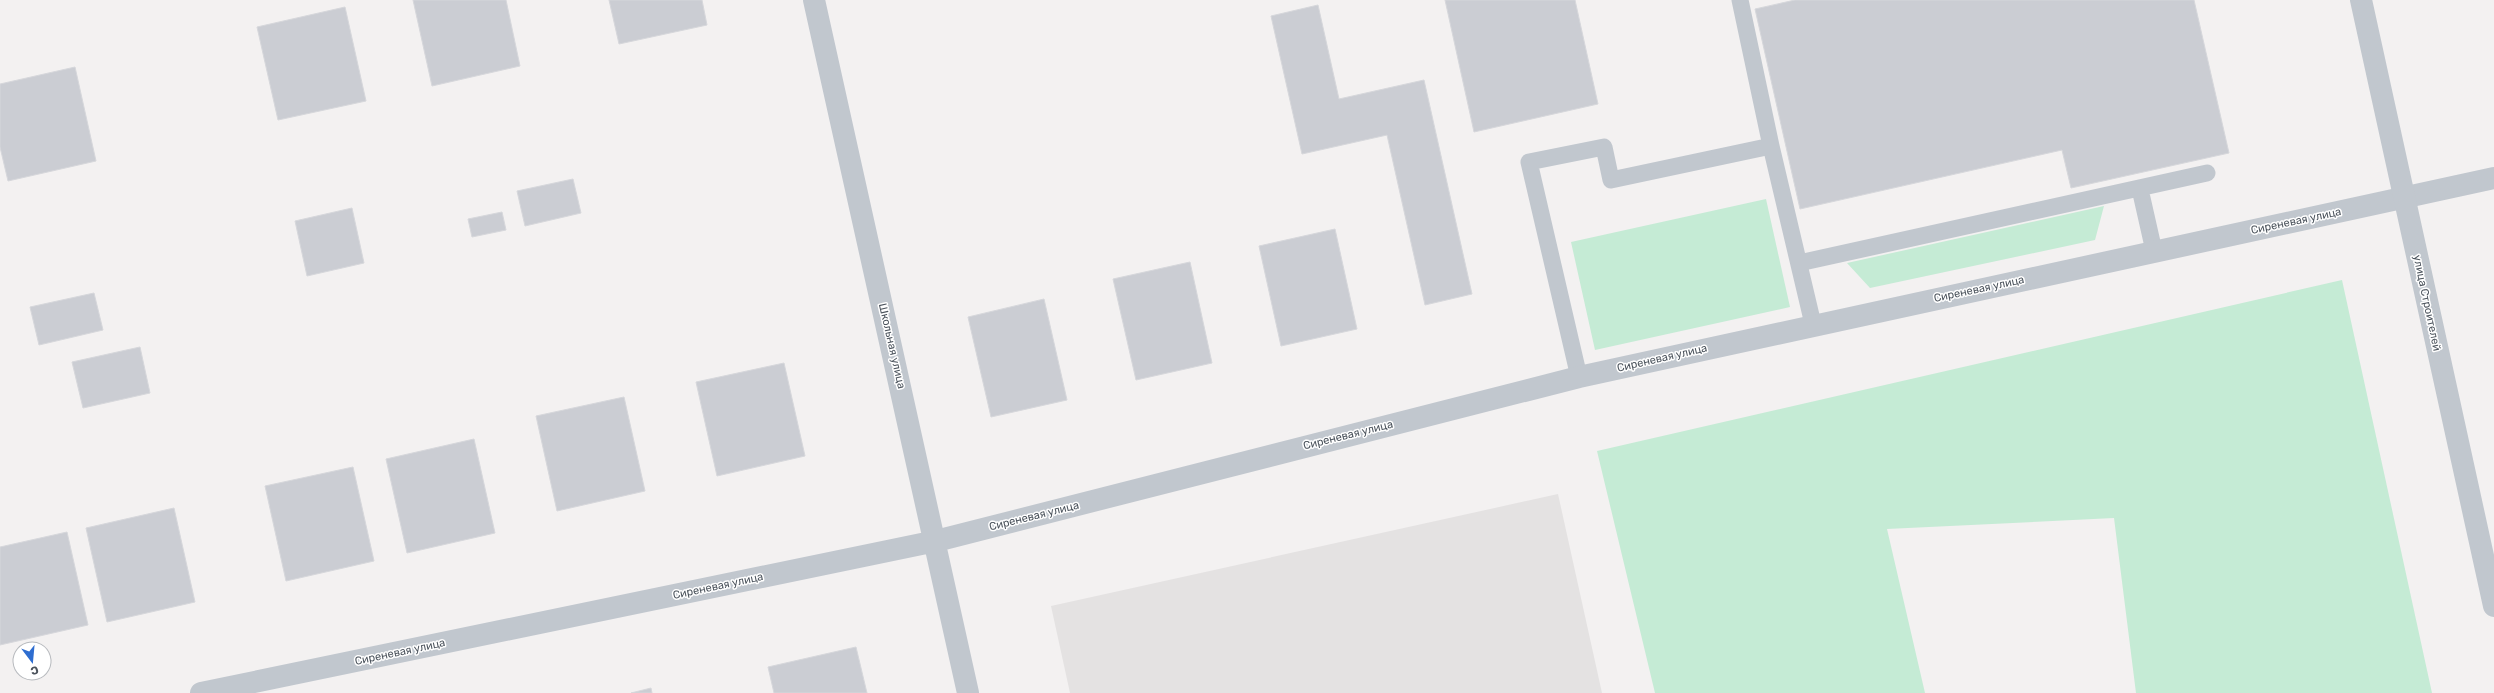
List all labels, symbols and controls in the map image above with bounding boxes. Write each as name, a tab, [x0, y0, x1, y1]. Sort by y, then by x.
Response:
street label: Сиреневая улица	[2250, 205, 2342, 237]
street label: улица Строителей	[2410, 254, 2444, 352]
street label: Сиреневая улица	[1933, 273, 2025, 305]
street label: Школьная улица	[876, 302, 908, 390]
street label: Сиреневая улица	[1616, 341, 1708, 375]
street label: Сиреневая улица	[1302, 418, 1394, 452]
street label: Сиреневая улица	[988, 499, 1080, 533]
street label: Сиреневая улица	[672, 570, 764, 602]
street label: Сиреневая улица	[354, 636, 446, 668]
north arrow	[12, 641, 52, 681]
text: С	[29, 663, 40, 678]

